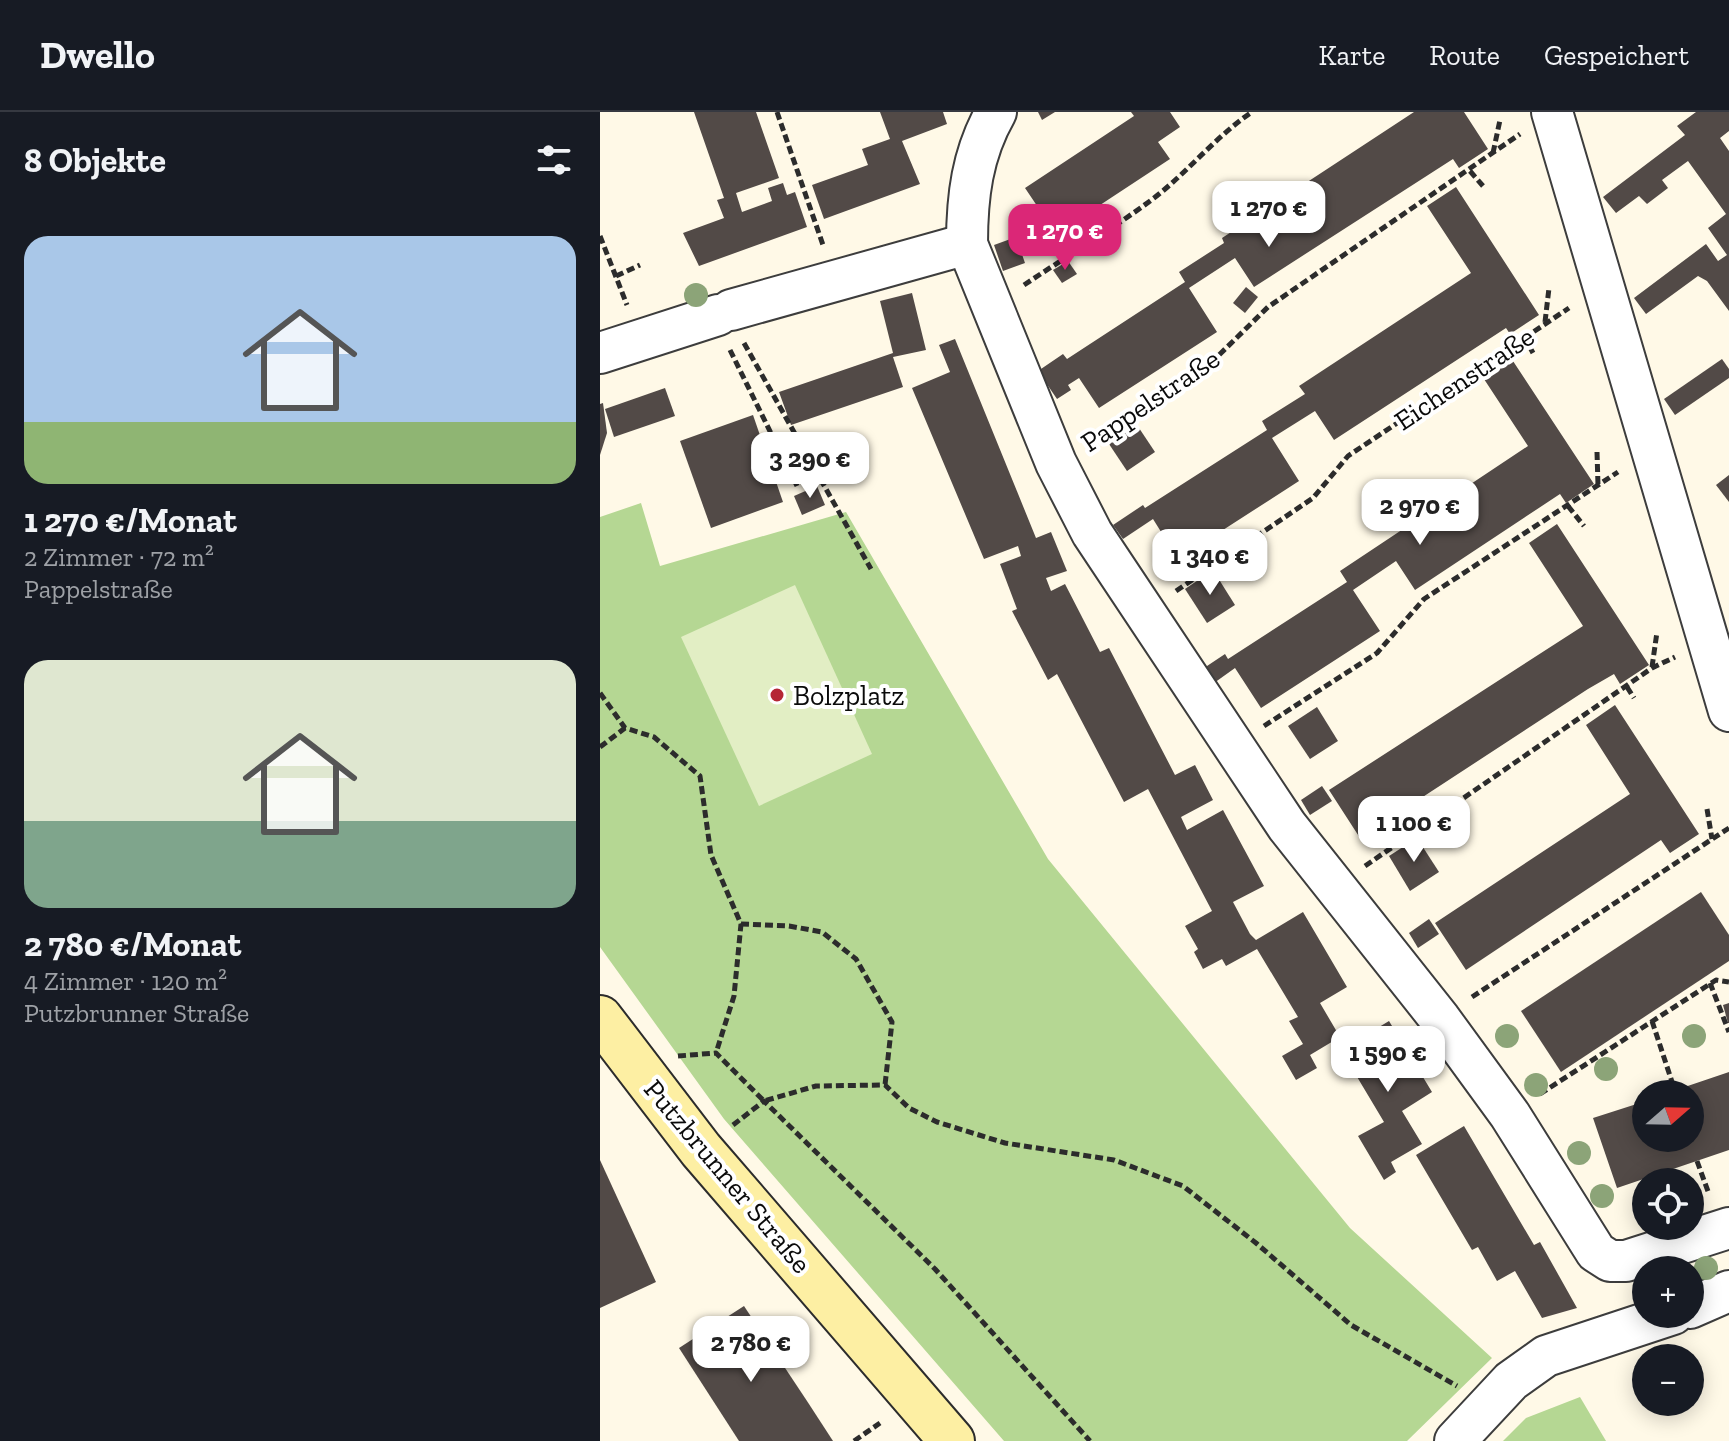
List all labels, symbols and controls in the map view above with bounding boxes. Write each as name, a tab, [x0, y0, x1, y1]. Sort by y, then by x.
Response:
text: Dwello	[40, 32, 155, 78]
text: Karte	[1319, 39, 1385, 72]
text: Route	[1429, 39, 1500, 72]
text: Gespeichert	[1544, 39, 1689, 72]
icon: filters	[532, 138, 576, 182]
text: 8 Objekte	[24, 140, 166, 181]
pin: 1 270 €	[1195, 181, 1343, 249]
text: 1 270 €	[1230, 191, 1308, 223]
pin: 1 270 €	[991, 204, 1139, 272]
text: 1 270 €	[1026, 214, 1104, 246]
icon: home	[228, 288, 372, 432]
street label: Eichenstraße	[1388, 320, 1540, 437]
street label: Pappelstraße	[1075, 342, 1226, 459]
pin: 3 290 €	[736, 432, 884, 500]
text: 3 290 €	[769, 442, 851, 474]
pin: 2 970 €	[1346, 479, 1494, 547]
text: 2 970 €	[1380, 489, 1460, 521]
text: 1 270 €/Monat	[24, 500, 237, 541]
pin: 1 340 €	[1136, 529, 1284, 597]
text: 1 340 €	[1170, 539, 1250, 571]
text: 2 Zimmer · 72 m²	[24, 541, 214, 573]
text: Pappelstraße	[24, 573, 173, 605]
place label: Bolzplatz	[793, 679, 904, 712]
marker: Bolzplatz	[768, 686, 786, 704]
icon: home	[228, 712, 372, 856]
pin: 1 100 €	[1340, 796, 1488, 864]
text: 1 100 €	[1376, 806, 1452, 838]
text: 2 780 €/Monat	[24, 924, 241, 965]
text: 4 Zimmer · 120 m²	[24, 965, 227, 997]
text: Putzbrunner Straße	[24, 997, 249, 1029]
pin: 1 590 €	[1314, 1026, 1462, 1094]
text: 1 590 €	[1349, 1036, 1427, 1068]
street label: Putzbrunner Straße	[637, 1073, 818, 1280]
north arrow	[1632, 1080, 1704, 1152]
map controls	[1632, 1080, 1704, 1416]
button: locate	[1632, 1168, 1704, 1240]
button: +	[1632, 1256, 1704, 1328]
pin: 2 780 €	[677, 1316, 825, 1384]
text: 2 780 €	[711, 1326, 791, 1358]
button: −	[1632, 1344, 1704, 1416]

